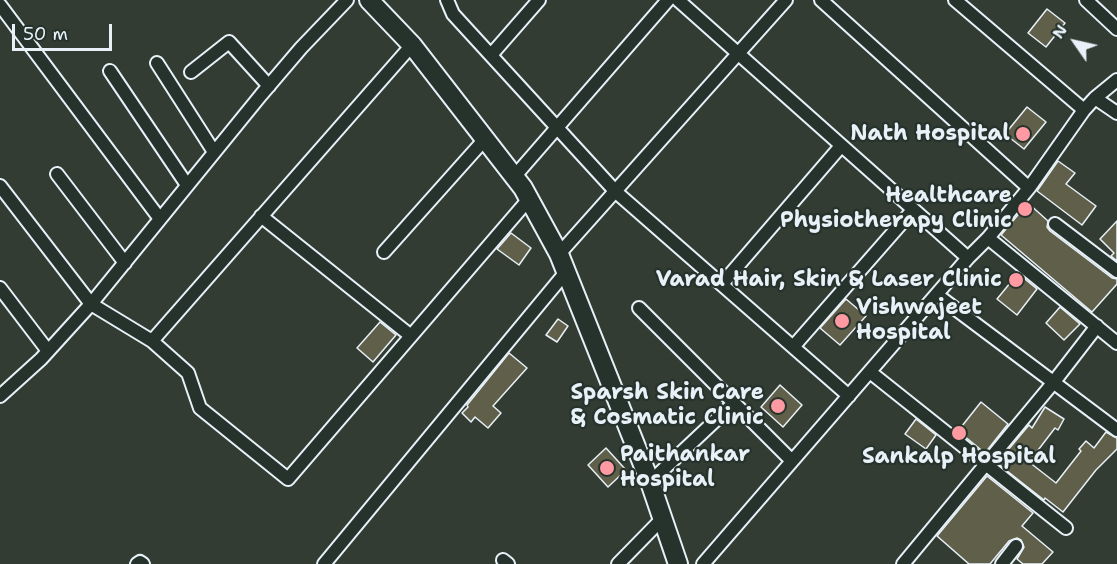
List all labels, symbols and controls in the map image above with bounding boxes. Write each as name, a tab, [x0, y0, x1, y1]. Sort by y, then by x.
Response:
scale bar	[15, 12, 116, 50]
north arrow	[1045, 12, 1105, 72]
text: N	[1047, 21, 1072, 43]
text: 50 m	[23, 22, 68, 46]
place label: Nath Hospital	[850, 121, 1010, 147]
marker: Nath Hospital	[1014, 125, 1032, 143]
place label: Healthcare Physiotherapy Clinic	[780, 183, 1012, 234]
marker: Healthcare Physiotherapy Clinic	[1016, 200, 1034, 218]
place label: Varad Hair, Skin & Laser Clinic	[656, 267, 1002, 293]
marker: Varad Hair, Skin & Laser Clinic	[1007, 271, 1025, 289]
place label: Vishwajeet Hospital	[856, 295, 982, 346]
marker: Vishwajeet Hospital	[833, 312, 851, 330]
place label: Sparsh Skin Care & Cosmatic Clinic	[571, 380, 764, 432]
marker: Sparsh Skin Care & Cosmatic Clinic	[769, 397, 787, 415]
marker: Sankalp Hospital	[950, 424, 968, 442]
place label: Paithankar Hospital	[620, 442, 750, 494]
place label: Sankalp Hospital	[862, 444, 1056, 470]
marker: Paithankar Hospital	[598, 459, 616, 477]

